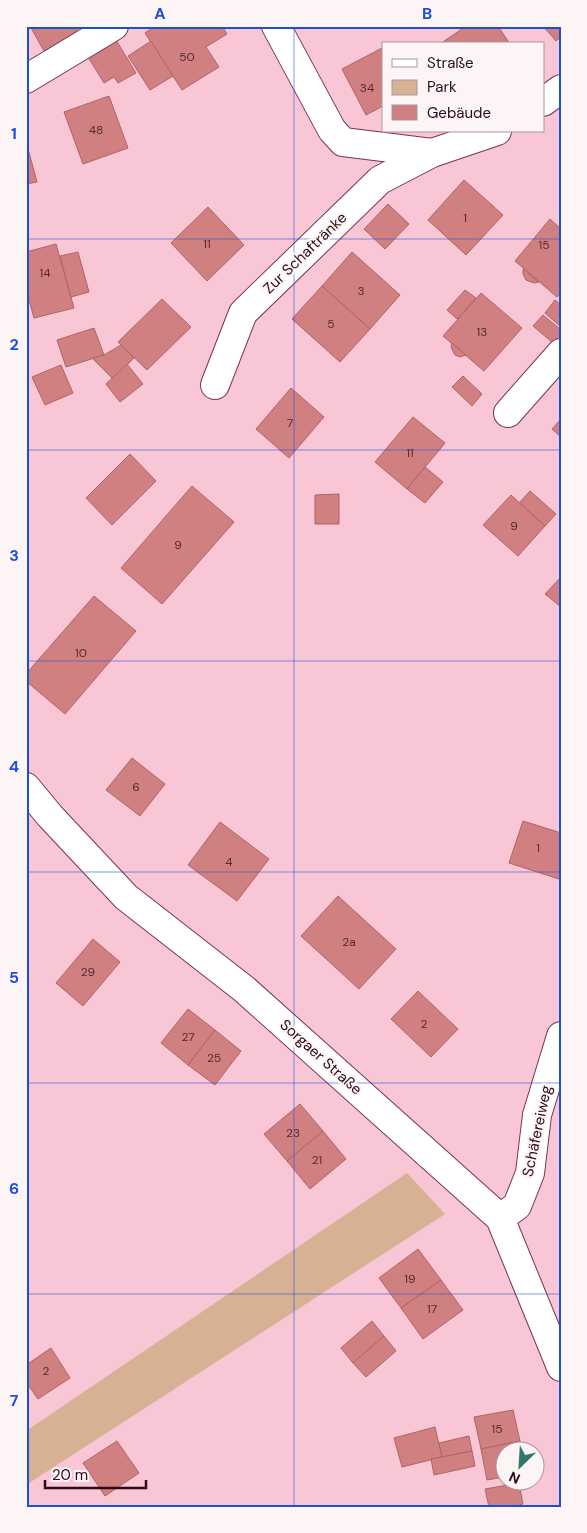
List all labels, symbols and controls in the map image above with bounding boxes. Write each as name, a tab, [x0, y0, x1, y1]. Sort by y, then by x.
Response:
text: A	[154, 3, 166, 24]
text: B	[422, 3, 432, 24]
legend	[382, 42, 544, 132]
house number: 50	[179, 49, 195, 65]
text: Straße	[427, 53, 474, 73]
text: Park	[427, 77, 457, 97]
house number: 34	[360, 80, 374, 96]
text: Gebäude	[427, 103, 491, 123]
house number: 48	[89, 122, 103, 138]
text: 1	[11, 123, 17, 144]
street label: Zur Schaftränke	[259, 208, 351, 298]
house number: 1	[463, 210, 467, 226]
house number: 11	[203, 236, 211, 252]
house number: 15	[538, 237, 550, 253]
house number: 14	[39, 265, 51, 281]
house number: 3	[357, 283, 365, 299]
house number: 5	[327, 316, 335, 332]
house number: 13	[477, 324, 487, 340]
text: 2	[9, 334, 19, 355]
house number: 7	[287, 415, 293, 431]
house number: 11	[406, 445, 414, 461]
house number: 9	[510, 518, 518, 534]
house number: 9	[174, 537, 182, 553]
text: 3	[9, 545, 19, 566]
house number: 10	[75, 645, 87, 661]
text: 4	[9, 756, 19, 777]
house number: 6	[132, 779, 140, 795]
house number: 1	[536, 840, 540, 856]
house number: 4	[225, 854, 233, 870]
house number: 2a	[342, 934, 356, 950]
house number: 29	[81, 964, 95, 980]
text: 5	[9, 967, 19, 988]
street label: Sorgaer Straße	[276, 1015, 366, 1099]
house number: 2	[421, 1016, 428, 1032]
house number: 27	[181, 1029, 195, 1045]
house number: 25	[207, 1050, 221, 1066]
street label: Schäfereiweg	[518, 1084, 556, 1178]
house number: 23	[286, 1125, 300, 1141]
house number: 21	[312, 1152, 322, 1168]
text: 6	[9, 1178, 19, 1199]
house number: 19	[404, 1271, 416, 1287]
house number: 17	[427, 1301, 437, 1317]
house number: 2	[43, 1363, 50, 1379]
text: 7	[10, 1390, 19, 1411]
house number: 15	[491, 1421, 503, 1437]
north arrow	[494, 1440, 544, 1490]
scale bar	[45, 1458, 146, 1490]
text: 20 m	[52, 1465, 88, 1485]
text: N	[506, 1467, 523, 1488]

